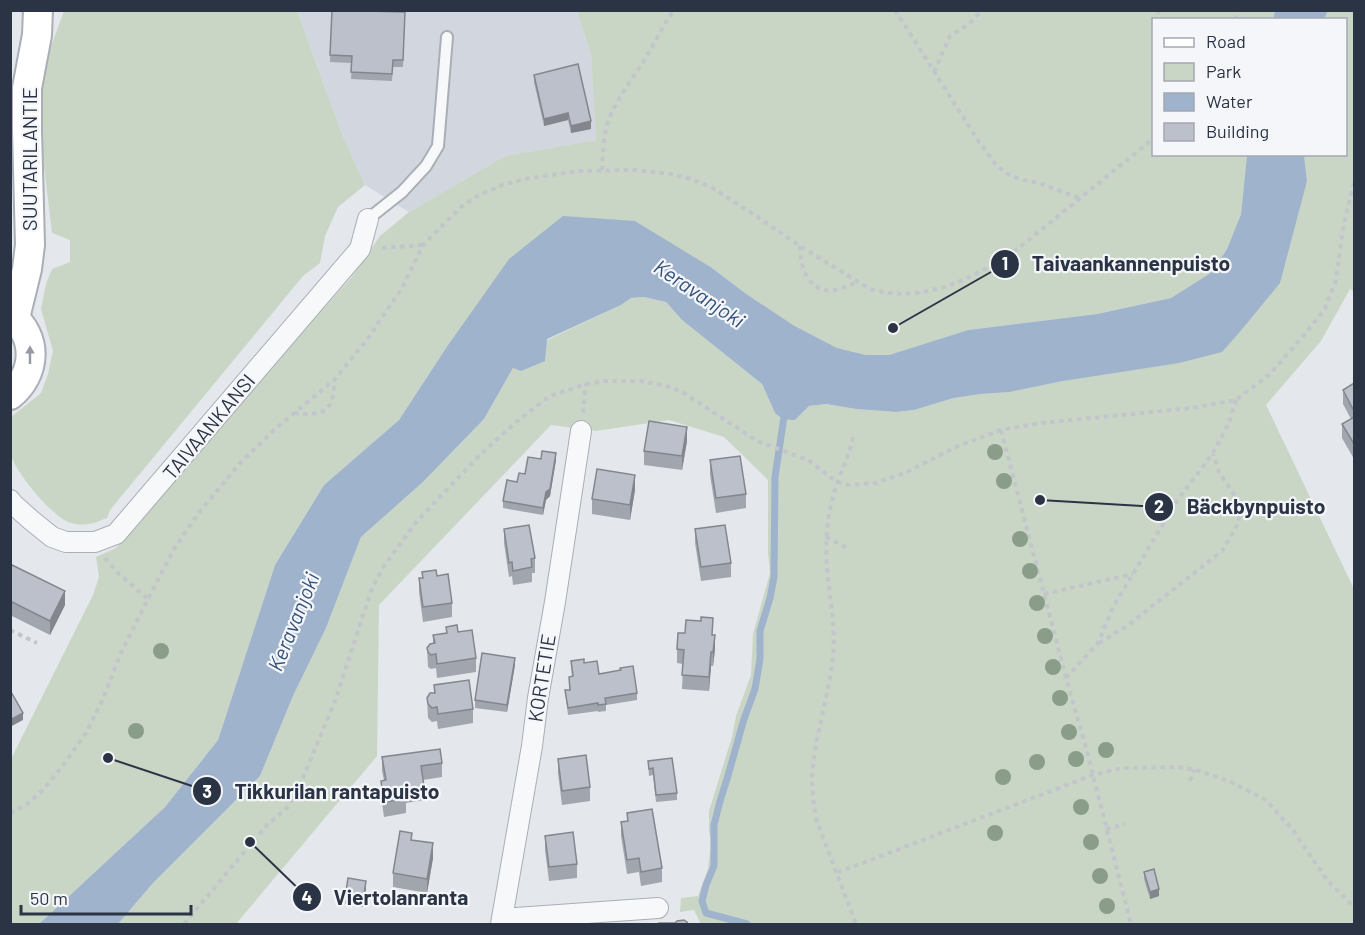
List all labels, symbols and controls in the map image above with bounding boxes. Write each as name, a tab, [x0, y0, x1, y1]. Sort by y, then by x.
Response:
legend	[1152, 18, 1347, 156]
text: Road	[1206, 30, 1246, 52]
text: Park	[1206, 60, 1241, 82]
street label: SUUTARILANTIE	[17, 87, 41, 231]
text: Water	[1206, 90, 1253, 112]
text: Building	[1206, 120, 1269, 142]
callout: Taivaankannenpuisto	[990, 244, 1242, 283]
text: Taivaankannenpuisto	[1032, 250, 1230, 275]
text: 1	[1002, 252, 1008, 274]
water label: Keravanjoki	[650, 253, 751, 333]
one-way arrow	[25, 346, 35, 365]
street label: TAIVAANKANSI	[157, 369, 259, 484]
callout: Bäckbynpuisto	[1144, 487, 1337, 526]
text: Bäckbynpuisto	[1187, 493, 1325, 518]
text: 2	[1154, 495, 1164, 517]
water label: Keravanjoki	[262, 568, 324, 674]
street label: KORTETIE	[522, 632, 560, 724]
callout: Tikkurilan rantapuisto	[192, 772, 451, 811]
text: Tikkurilan rantapuisto	[235, 778, 439, 803]
text: 3	[202, 780, 212, 802]
scale bar	[21, 878, 190, 916]
callout: Viertolanranta	[292, 878, 481, 917]
text: Viertolanranta	[334, 884, 468, 909]
text: 4	[302, 886, 313, 908]
text: 50 m	[30, 887, 68, 909]

